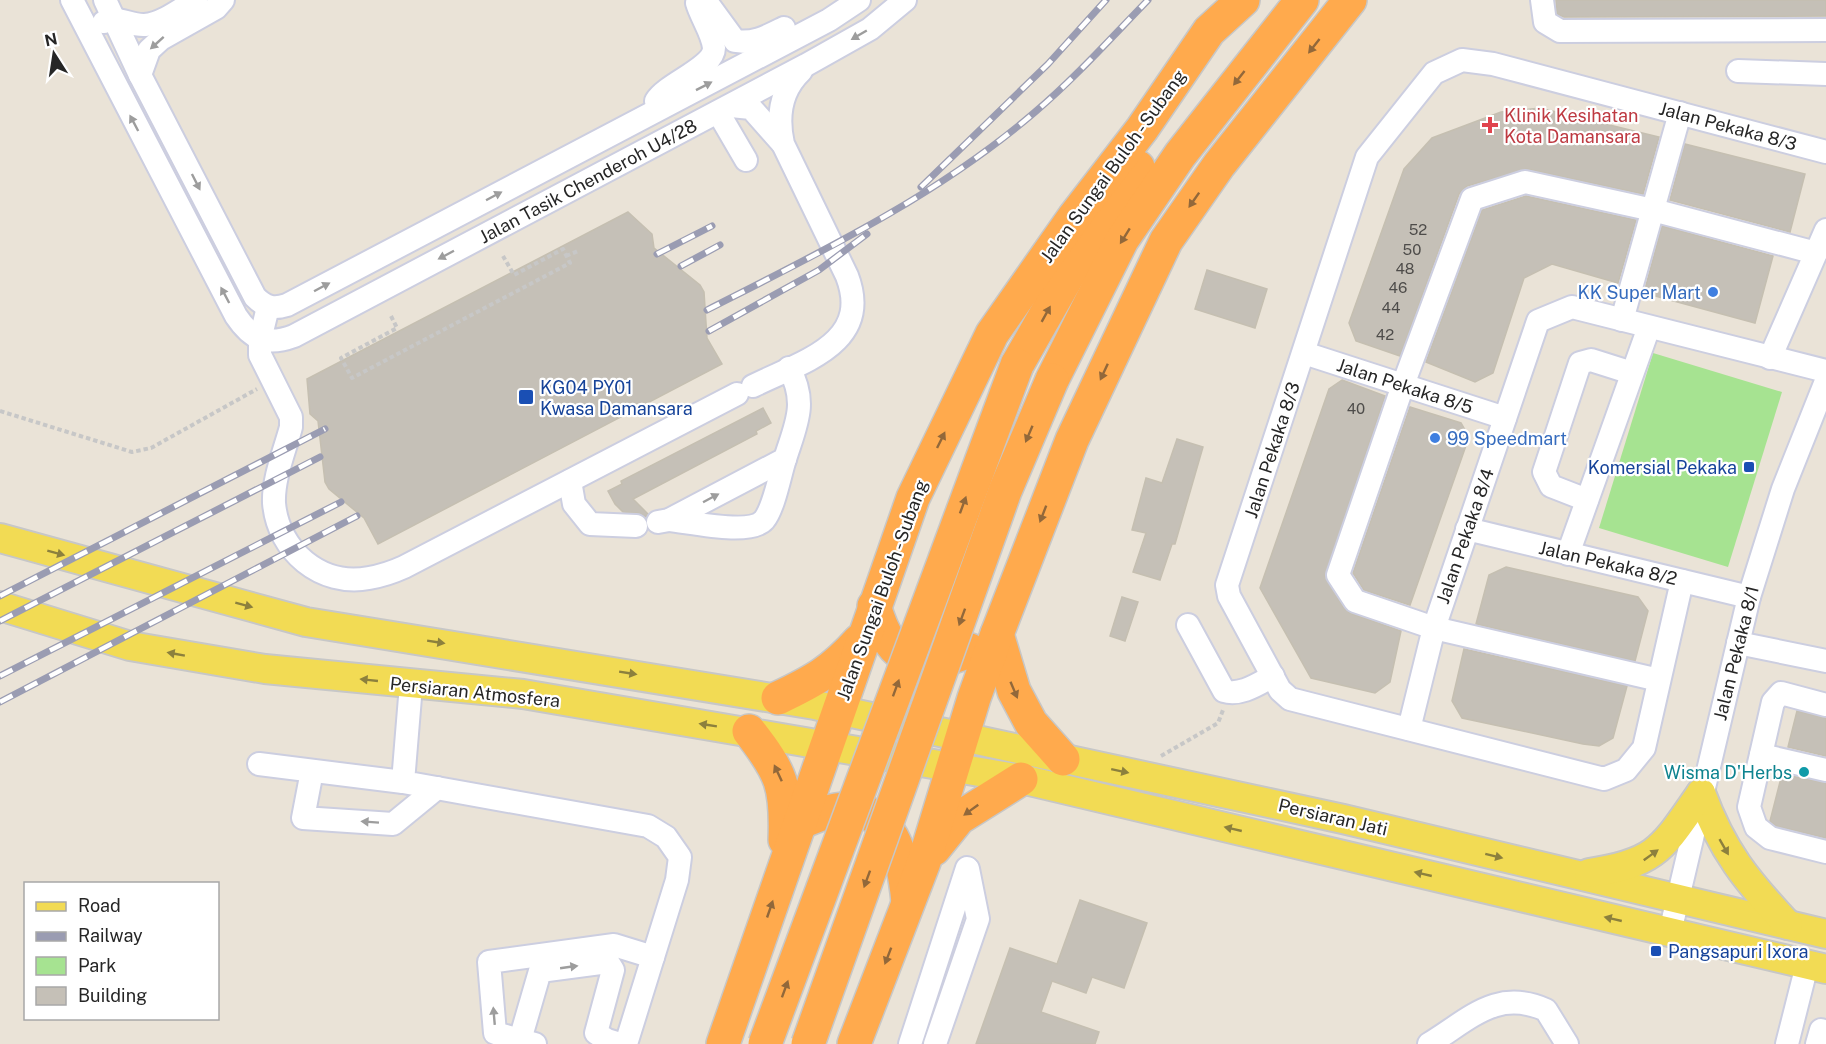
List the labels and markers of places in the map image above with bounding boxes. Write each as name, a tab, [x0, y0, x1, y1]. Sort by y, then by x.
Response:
place label: Klinik Kesihatan Kota Damansara	[1504, 105, 1641, 147]
marker: Klinik Kesihatan Kota Damansara	[1481, 116, 1499, 134]
place label: KK Super Mart	[1578, 282, 1701, 303]
marker: KK Super Mart	[1706, 285, 1720, 299]
place label: KG04 PY01 Kwasa Damansara	[540, 377, 693, 419]
marker: KG04 PY01 Kwasa Damansara	[517, 388, 535, 406]
place label: 99 Speedmart	[1447, 428, 1567, 449]
marker: 99 Speedmart	[1428, 431, 1442, 445]
place label: Komersial Pekaka	[1588, 457, 1737, 478]
marker: Komersial Pekaka	[1742, 460, 1756, 474]
place label: Wisma D'Herbs	[1664, 762, 1792, 783]
marker: Wisma D'Herbs	[1797, 765, 1811, 779]
place label: Pangsapuri Ixora	[1668, 941, 1809, 962]
marker: Pangsapuri Ixora	[1649, 944, 1663, 958]

